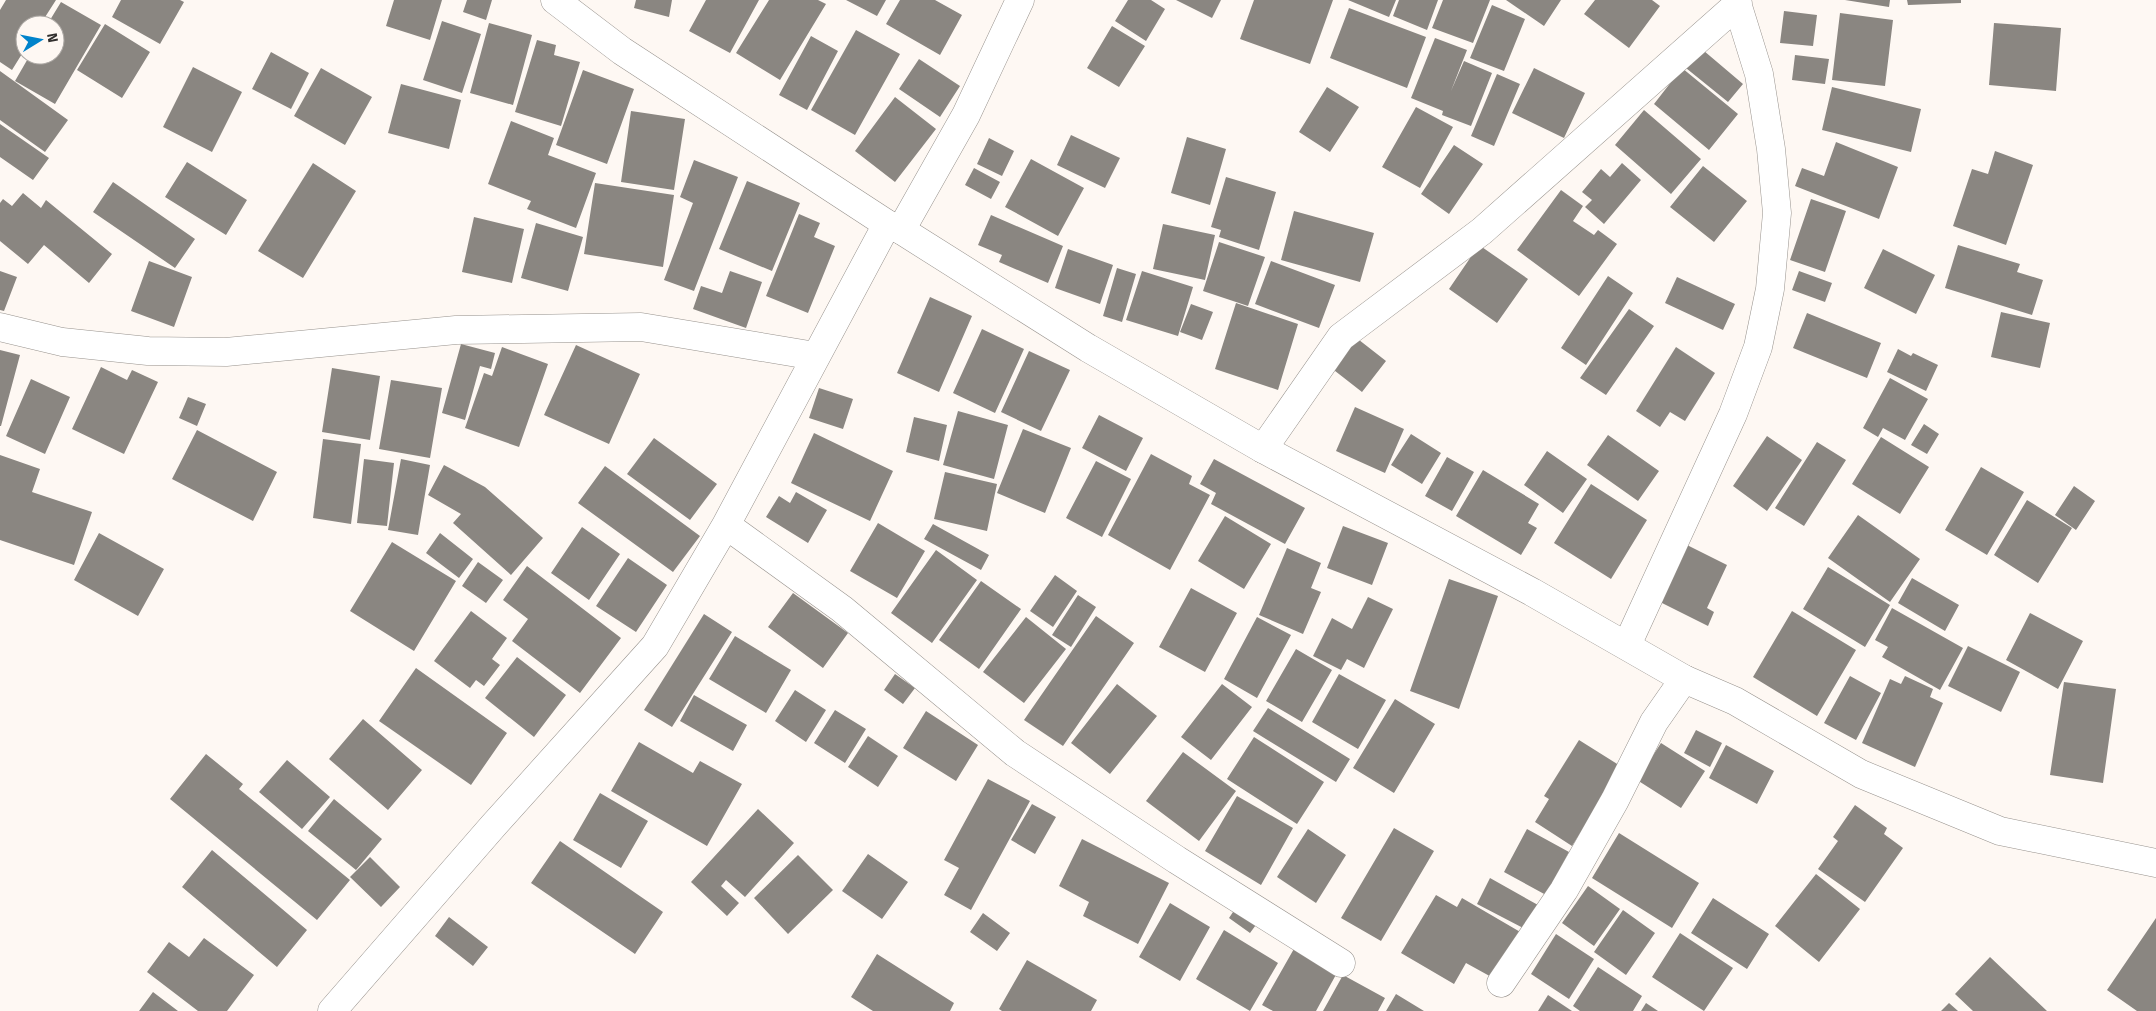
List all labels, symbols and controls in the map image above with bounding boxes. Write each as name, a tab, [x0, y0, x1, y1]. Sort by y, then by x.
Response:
north arrow	[15, 15, 65, 65]
text: N	[43, 32, 61, 44]

